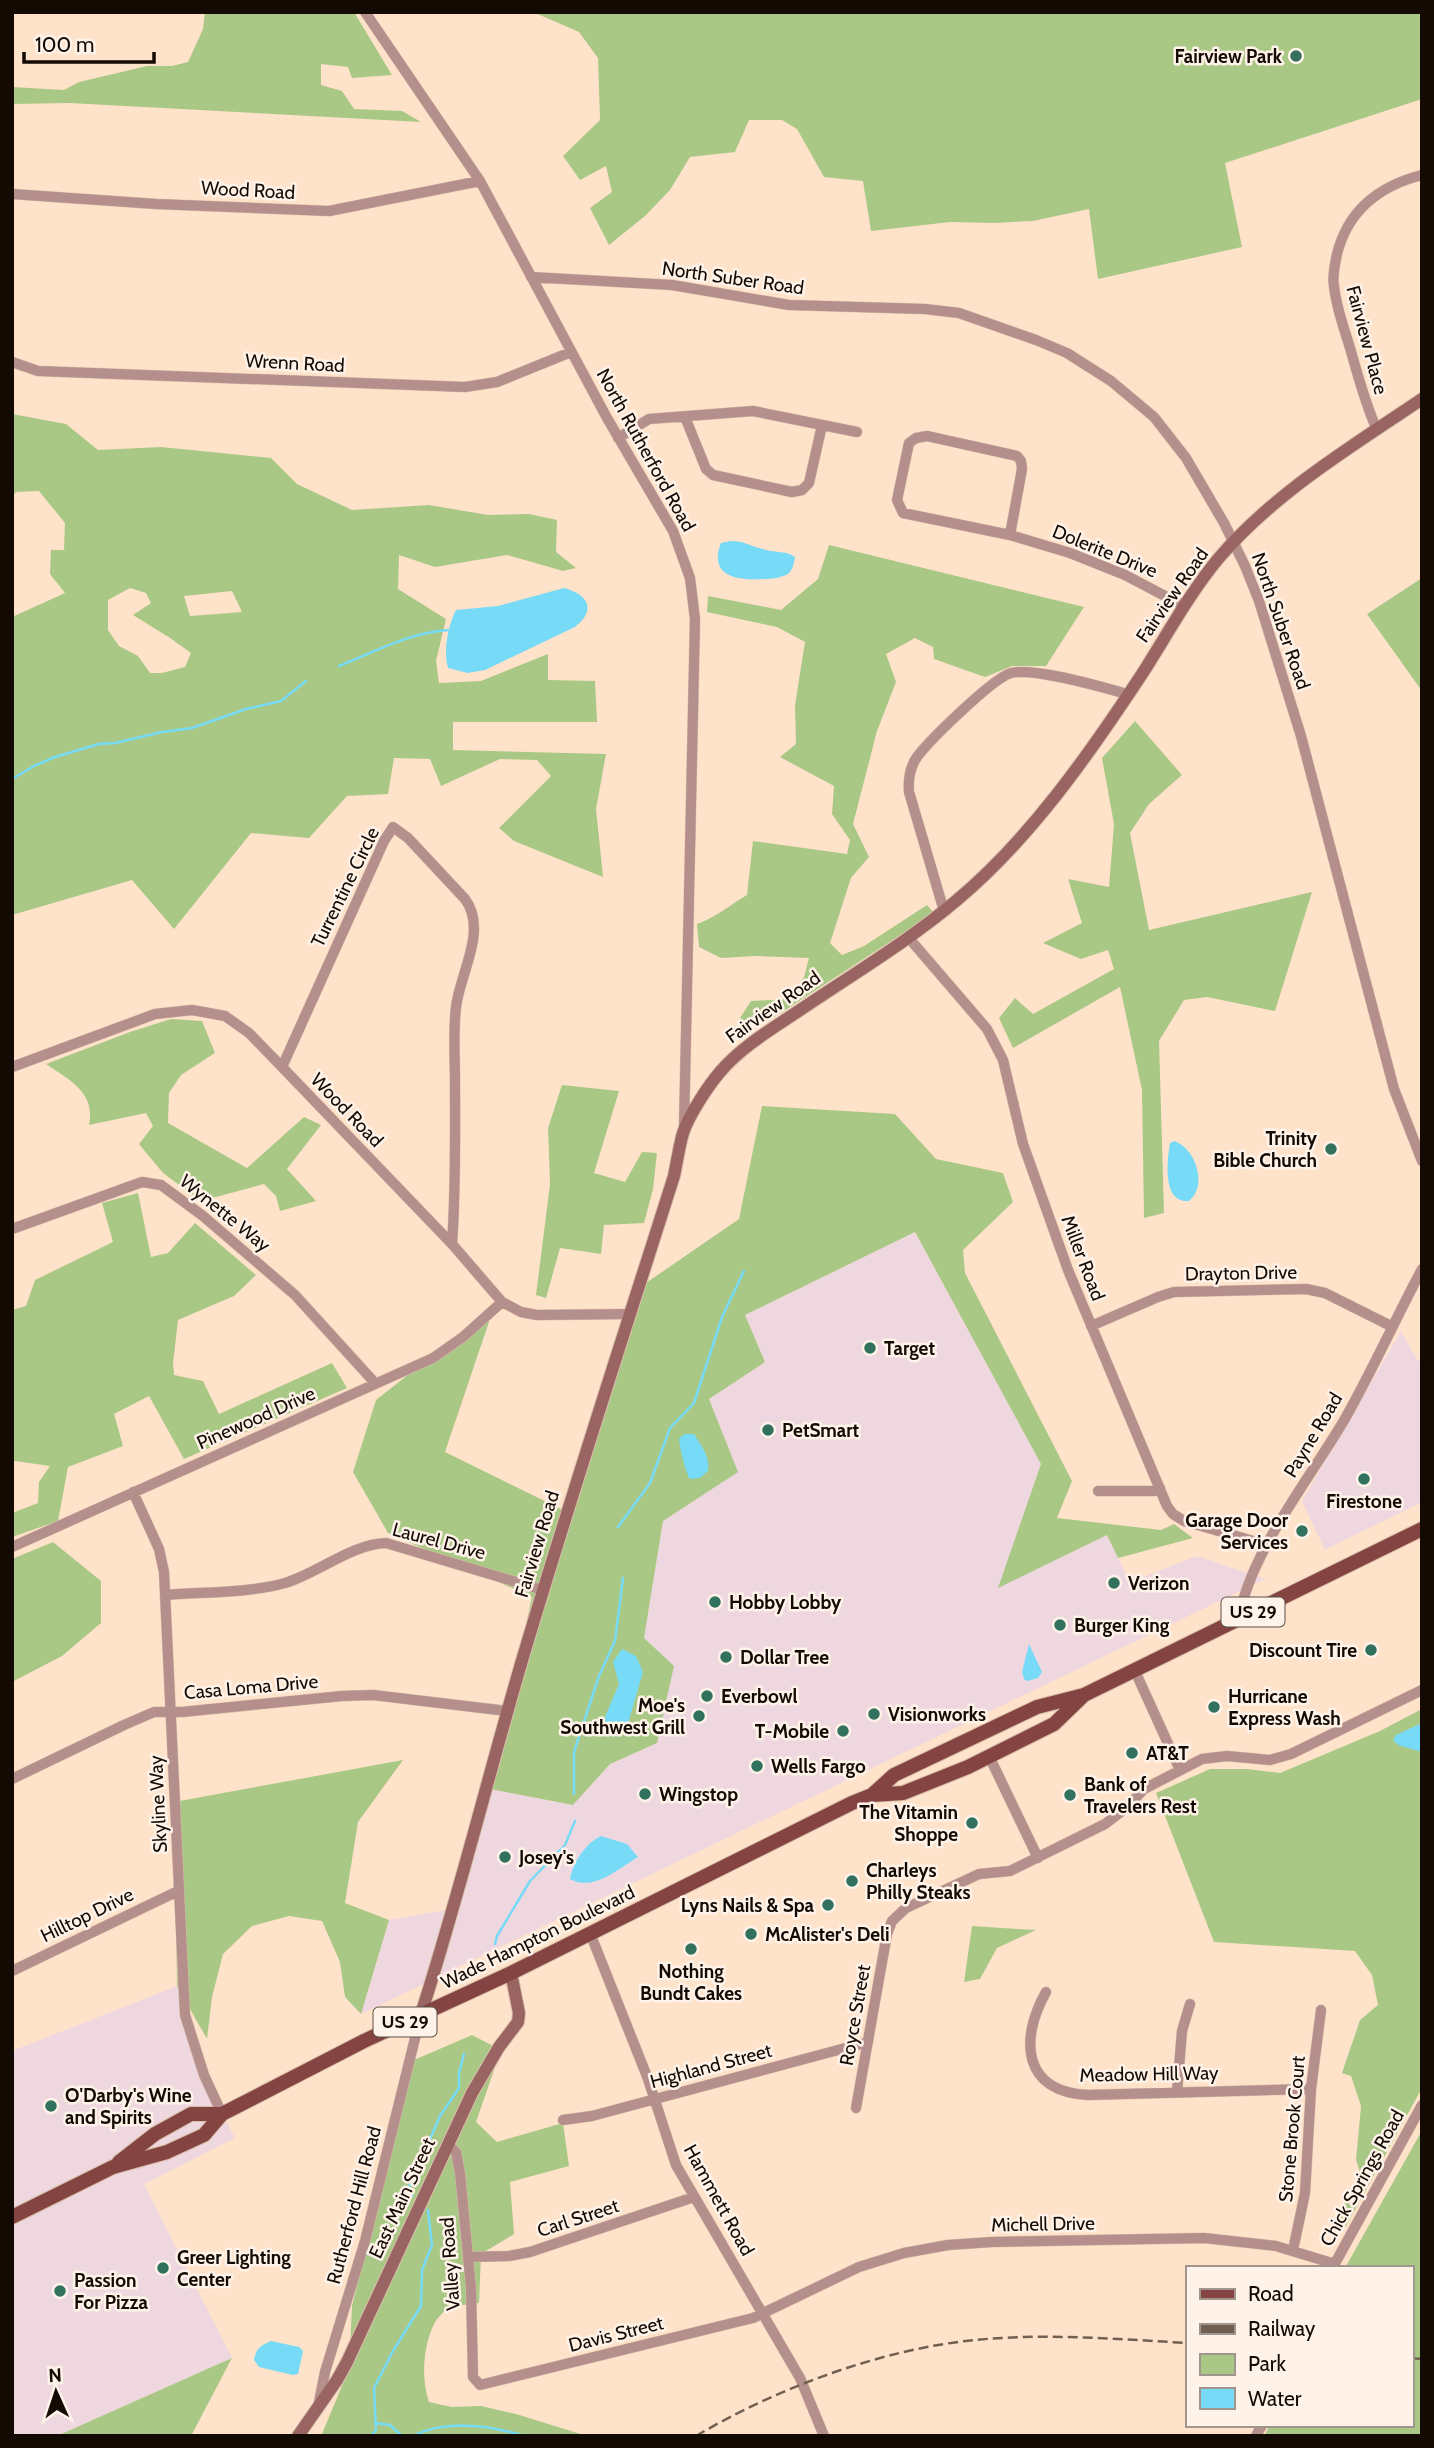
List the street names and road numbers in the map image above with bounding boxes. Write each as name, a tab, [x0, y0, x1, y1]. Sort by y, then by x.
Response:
street label: Wood Road	[200, 176, 296, 204]
street label: North Suber Road	[660, 257, 806, 299]
street label: Fairview Place	[1341, 283, 1393, 397]
street label: Wrenn Road	[245, 349, 345, 377]
street label: North Rutherford Road	[592, 365, 700, 535]
street label: Dolerite Drive	[1049, 519, 1161, 583]
street label: Fairview Road	[1131, 543, 1213, 647]
street label: North Suber Road	[1247, 550, 1315, 692]
street label: Turrentine Circle	[306, 823, 384, 951]
street label: Fairview Road	[721, 966, 825, 1048]
street label: Wood Road	[306, 1068, 388, 1152]
street label: Wynette Way	[175, 1169, 275, 1257]
street label: Miller Road	[1056, 1212, 1110, 1304]
street label: Drayton Drive	[1185, 1261, 1298, 1285]
street label: Pinewood Drive	[193, 1382, 319, 1454]
street label: Payne Road	[1279, 1388, 1347, 1482]
street label: Fairview Road	[510, 1488, 564, 1600]
street label: Laurel Drive	[390, 1518, 488, 1565]
road number: US 29	[1222, 1597, 1284, 1626]
street label: Casa Loma Drive	[183, 1670, 319, 1704]
street label: Skyline Way	[144, 1754, 172, 1853]
street label: Wade Hampton Boulevard	[437, 1880, 639, 1994]
street label: Hilltop Drive	[37, 1883, 137, 1947]
street label: Royce Street	[835, 1962, 875, 2067]
road number: US 29	[374, 2008, 436, 2036]
street label: Highland Street	[648, 2039, 775, 2093]
street label: Stone Brook Court	[1274, 2054, 1310, 2203]
street label: Meadow Hill Way	[1079, 2061, 1219, 2087]
street label: Chick Springs Road	[1315, 2106, 1409, 2250]
street label: Rutherford Hill Road	[322, 2124, 386, 2286]
street label: East Main Street	[364, 2134, 440, 2262]
street label: Hammett Road	[679, 2140, 759, 2260]
street label: Carl Street	[534, 2194, 622, 2242]
street label: Michell Drive	[991, 2212, 1095, 2236]
street label: Valley Road	[435, 2217, 465, 2311]
street label: Davis Street	[566, 2311, 666, 2357]

